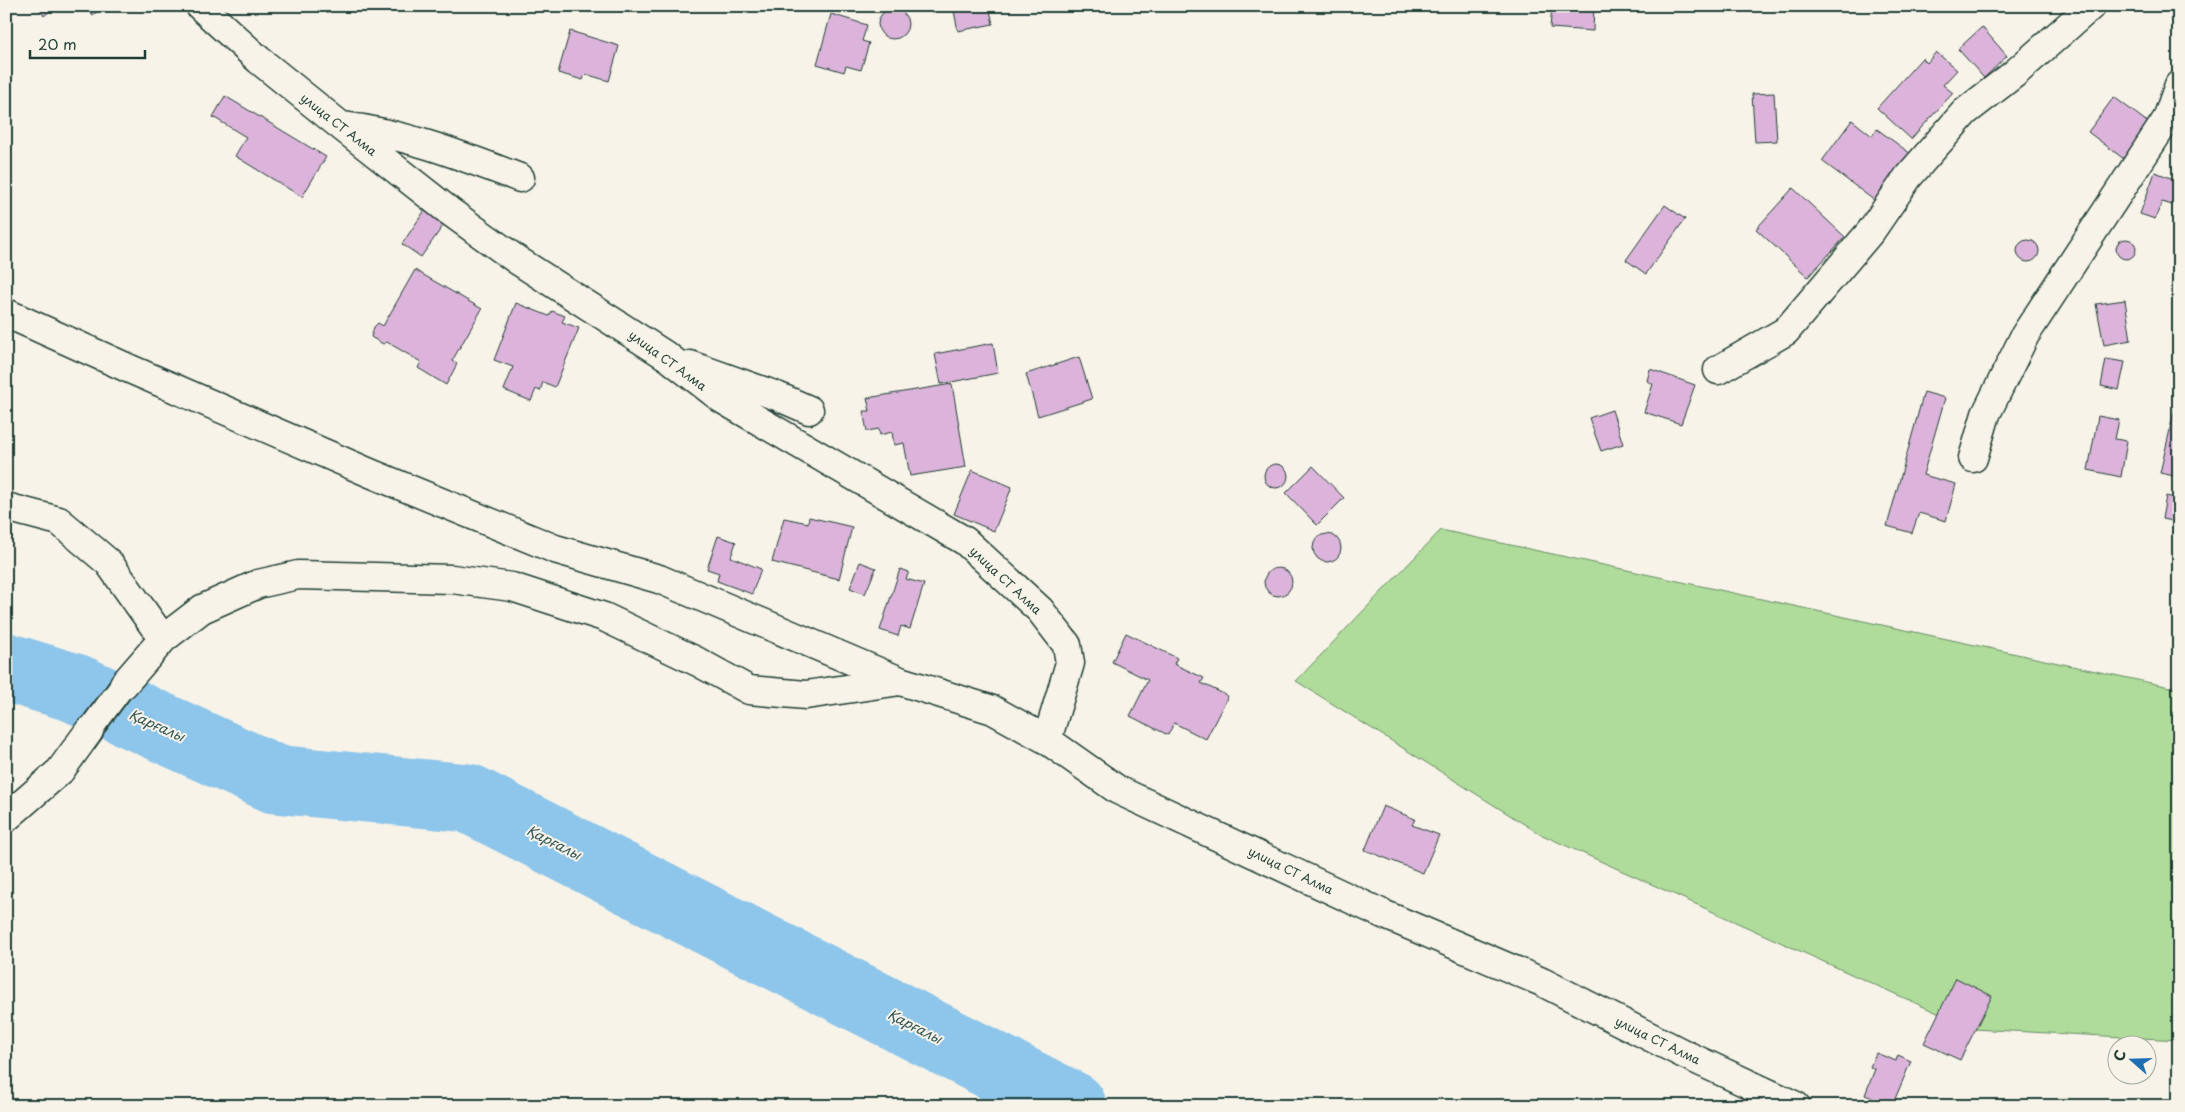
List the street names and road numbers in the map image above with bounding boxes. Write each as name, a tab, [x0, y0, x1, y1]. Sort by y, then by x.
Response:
street label: улица СТ Алма	[297, 88, 381, 160]
street label: улица СТ Алма	[625, 326, 711, 395]
street label: улица СТ Алма	[966, 542, 1046, 619]
street label: улица СТ Алма	[1245, 842, 1337, 899]
street label: улица СТ Алма	[1612, 1012, 1704, 1069]

